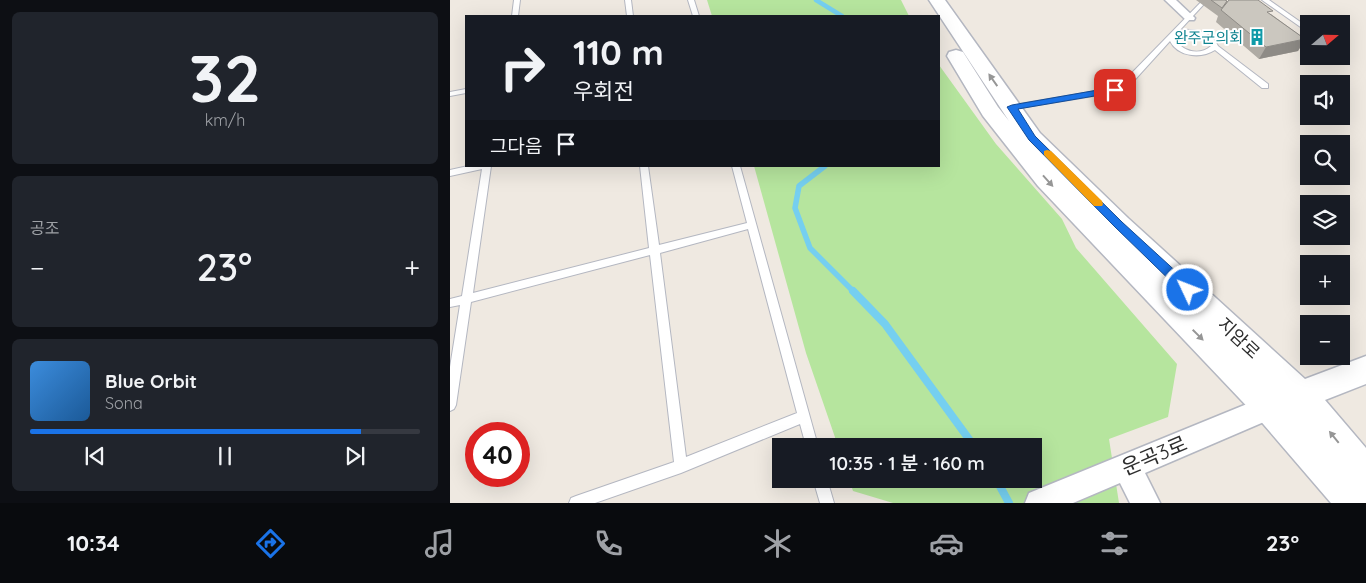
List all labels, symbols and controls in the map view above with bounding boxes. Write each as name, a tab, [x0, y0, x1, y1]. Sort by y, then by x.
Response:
north arrow	[1300, 15, 1350, 65]
map controls	[1300, 15, 1350, 365]
building icon: 완주군의회	[1247, 27, 1267, 47]
place label: 완주군의회	[1174, 28, 1243, 47]
text: 110 m	[573, 30, 664, 74]
icon: right	[490, 35, 555, 100]
text: 32	[189, 37, 261, 118]
pin	[1094, 69, 1136, 111]
one-way arrow	[988, 73, 998, 87]
button: sound	[1300, 75, 1350, 125]
icon: arrive	[1101, 76, 1129, 104]
text: 우회전	[573, 77, 634, 105]
text: km/h	[205, 110, 245, 130]
icon: arrive	[552, 130, 580, 158]
text: 그다음	[490, 134, 542, 158]
button: search	[1300, 135, 1350, 185]
one-way arrow	[1042, 175, 1054, 187]
button: layers	[1300, 195, 1350, 245]
text: 공조	[30, 218, 59, 238]
text: 23°	[196, 243, 252, 291]
text: −	[30, 250, 45, 285]
text: +	[404, 250, 420, 285]
button: +	[1300, 255, 1350, 305]
position arrow	[1161, 263, 1213, 315]
street label: 지암로	[1213, 313, 1265, 363]
button: −	[1300, 315, 1350, 365]
one-way arrow	[1192, 329, 1204, 341]
text: Blue Orbit	[105, 369, 197, 393]
text: Sona	[105, 393, 143, 413]
speed limit sign: 40	[465, 422, 530, 487]
street label: 운곡3로	[1117, 430, 1191, 480]
one-way arrow	[1329, 431, 1340, 444]
icon: previous	[81, 442, 109, 470]
icon: pause	[211, 442, 239, 470]
icon: next	[341, 442, 369, 470]
text: 10:35 · 1 분 · 160 m	[829, 451, 985, 475]
icon: directions	[253, 526, 288, 561]
icon: music	[422, 526, 457, 561]
icon: phone	[591, 526, 626, 561]
icon: climate	[760, 526, 795, 561]
icon: car	[929, 526, 964, 561]
icon: filters	[1097, 526, 1132, 561]
text: 10:34	[67, 529, 120, 557]
text: 23°	[1266, 529, 1299, 557]

